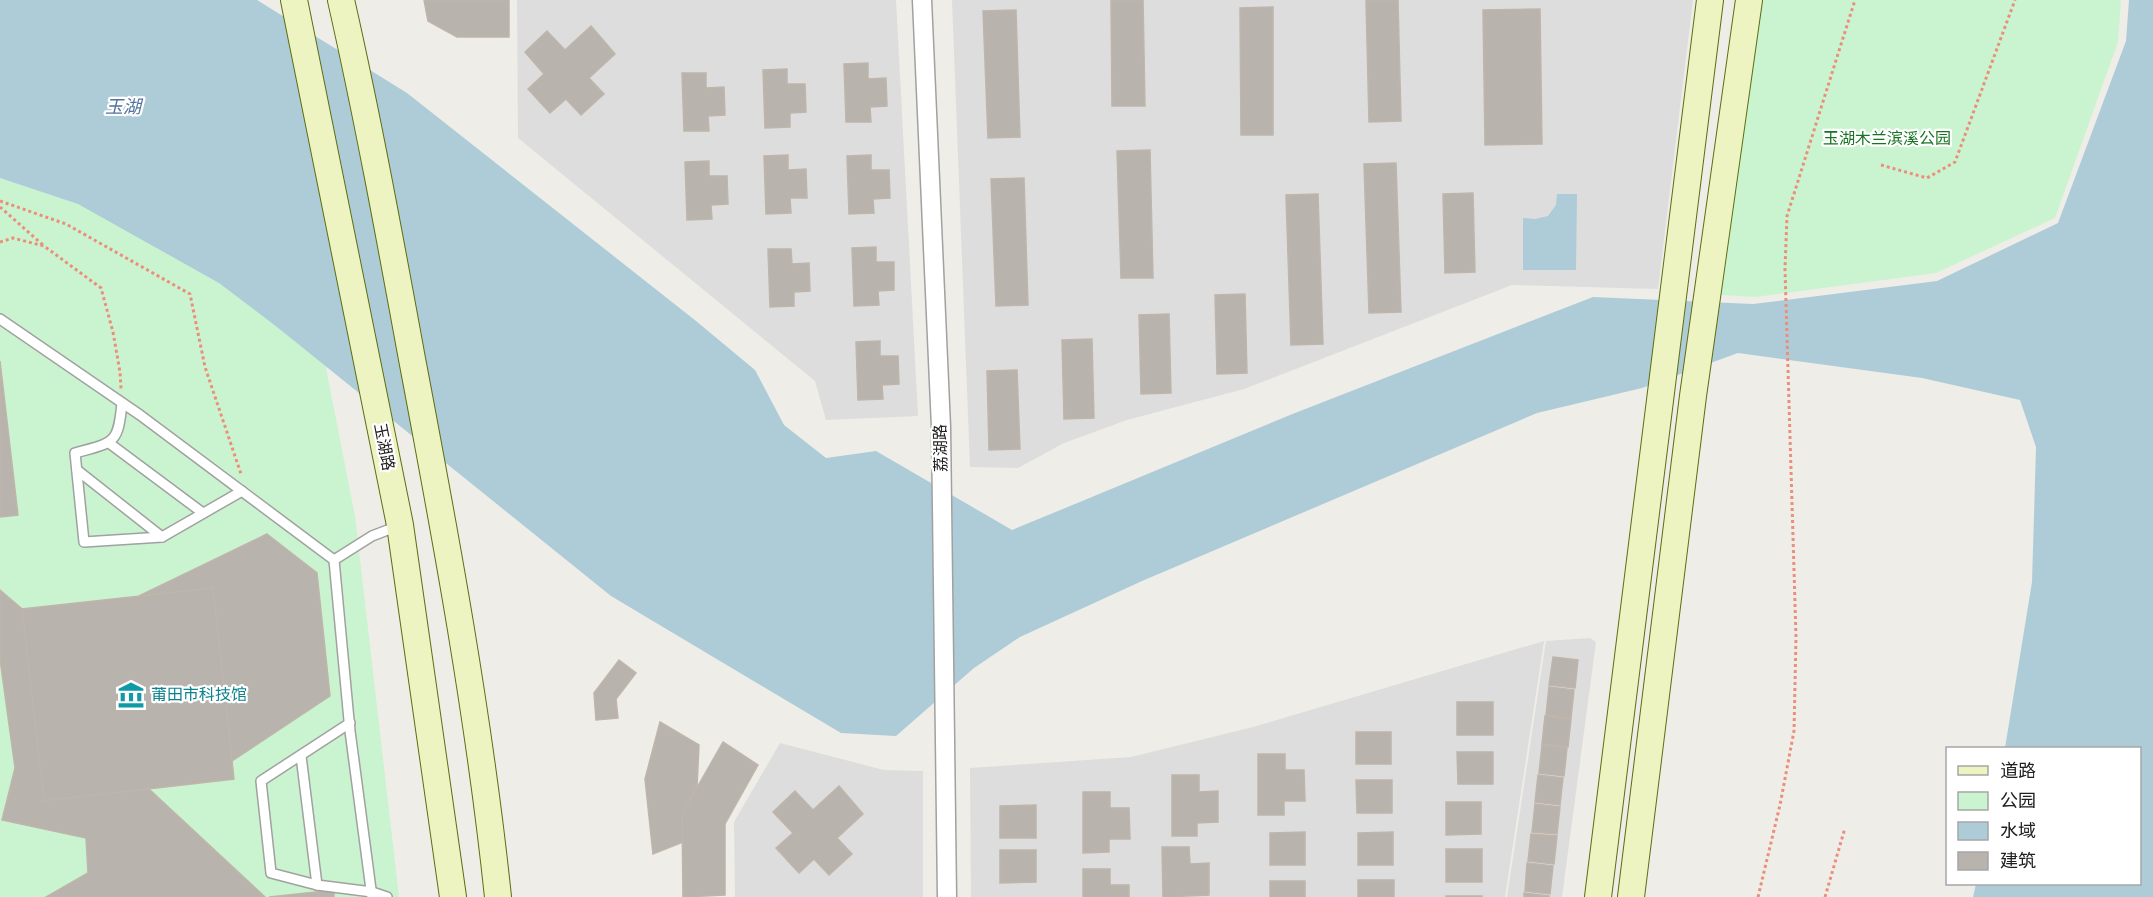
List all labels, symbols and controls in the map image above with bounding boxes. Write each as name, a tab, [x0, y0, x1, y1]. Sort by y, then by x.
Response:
water label: 玉湖	[105, 96, 144, 118]
park label: 玉湖木兰滨溪公园	[1823, 129, 1951, 149]
street label: 玉湖路	[370, 422, 398, 472]
street label: 荔湖路	[931, 424, 951, 472]
museum icon: 莆田市科技馆	[116, 680, 146, 710]
place label: 莆田市科技馆	[151, 685, 247, 705]
legend	[1946, 747, 2141, 885]
text: 道路	[2000, 760, 2036, 782]
text: 公园	[2000, 790, 2036, 812]
text: 水域	[2000, 820, 2036, 842]
text: 建筑	[2000, 850, 2036, 872]

